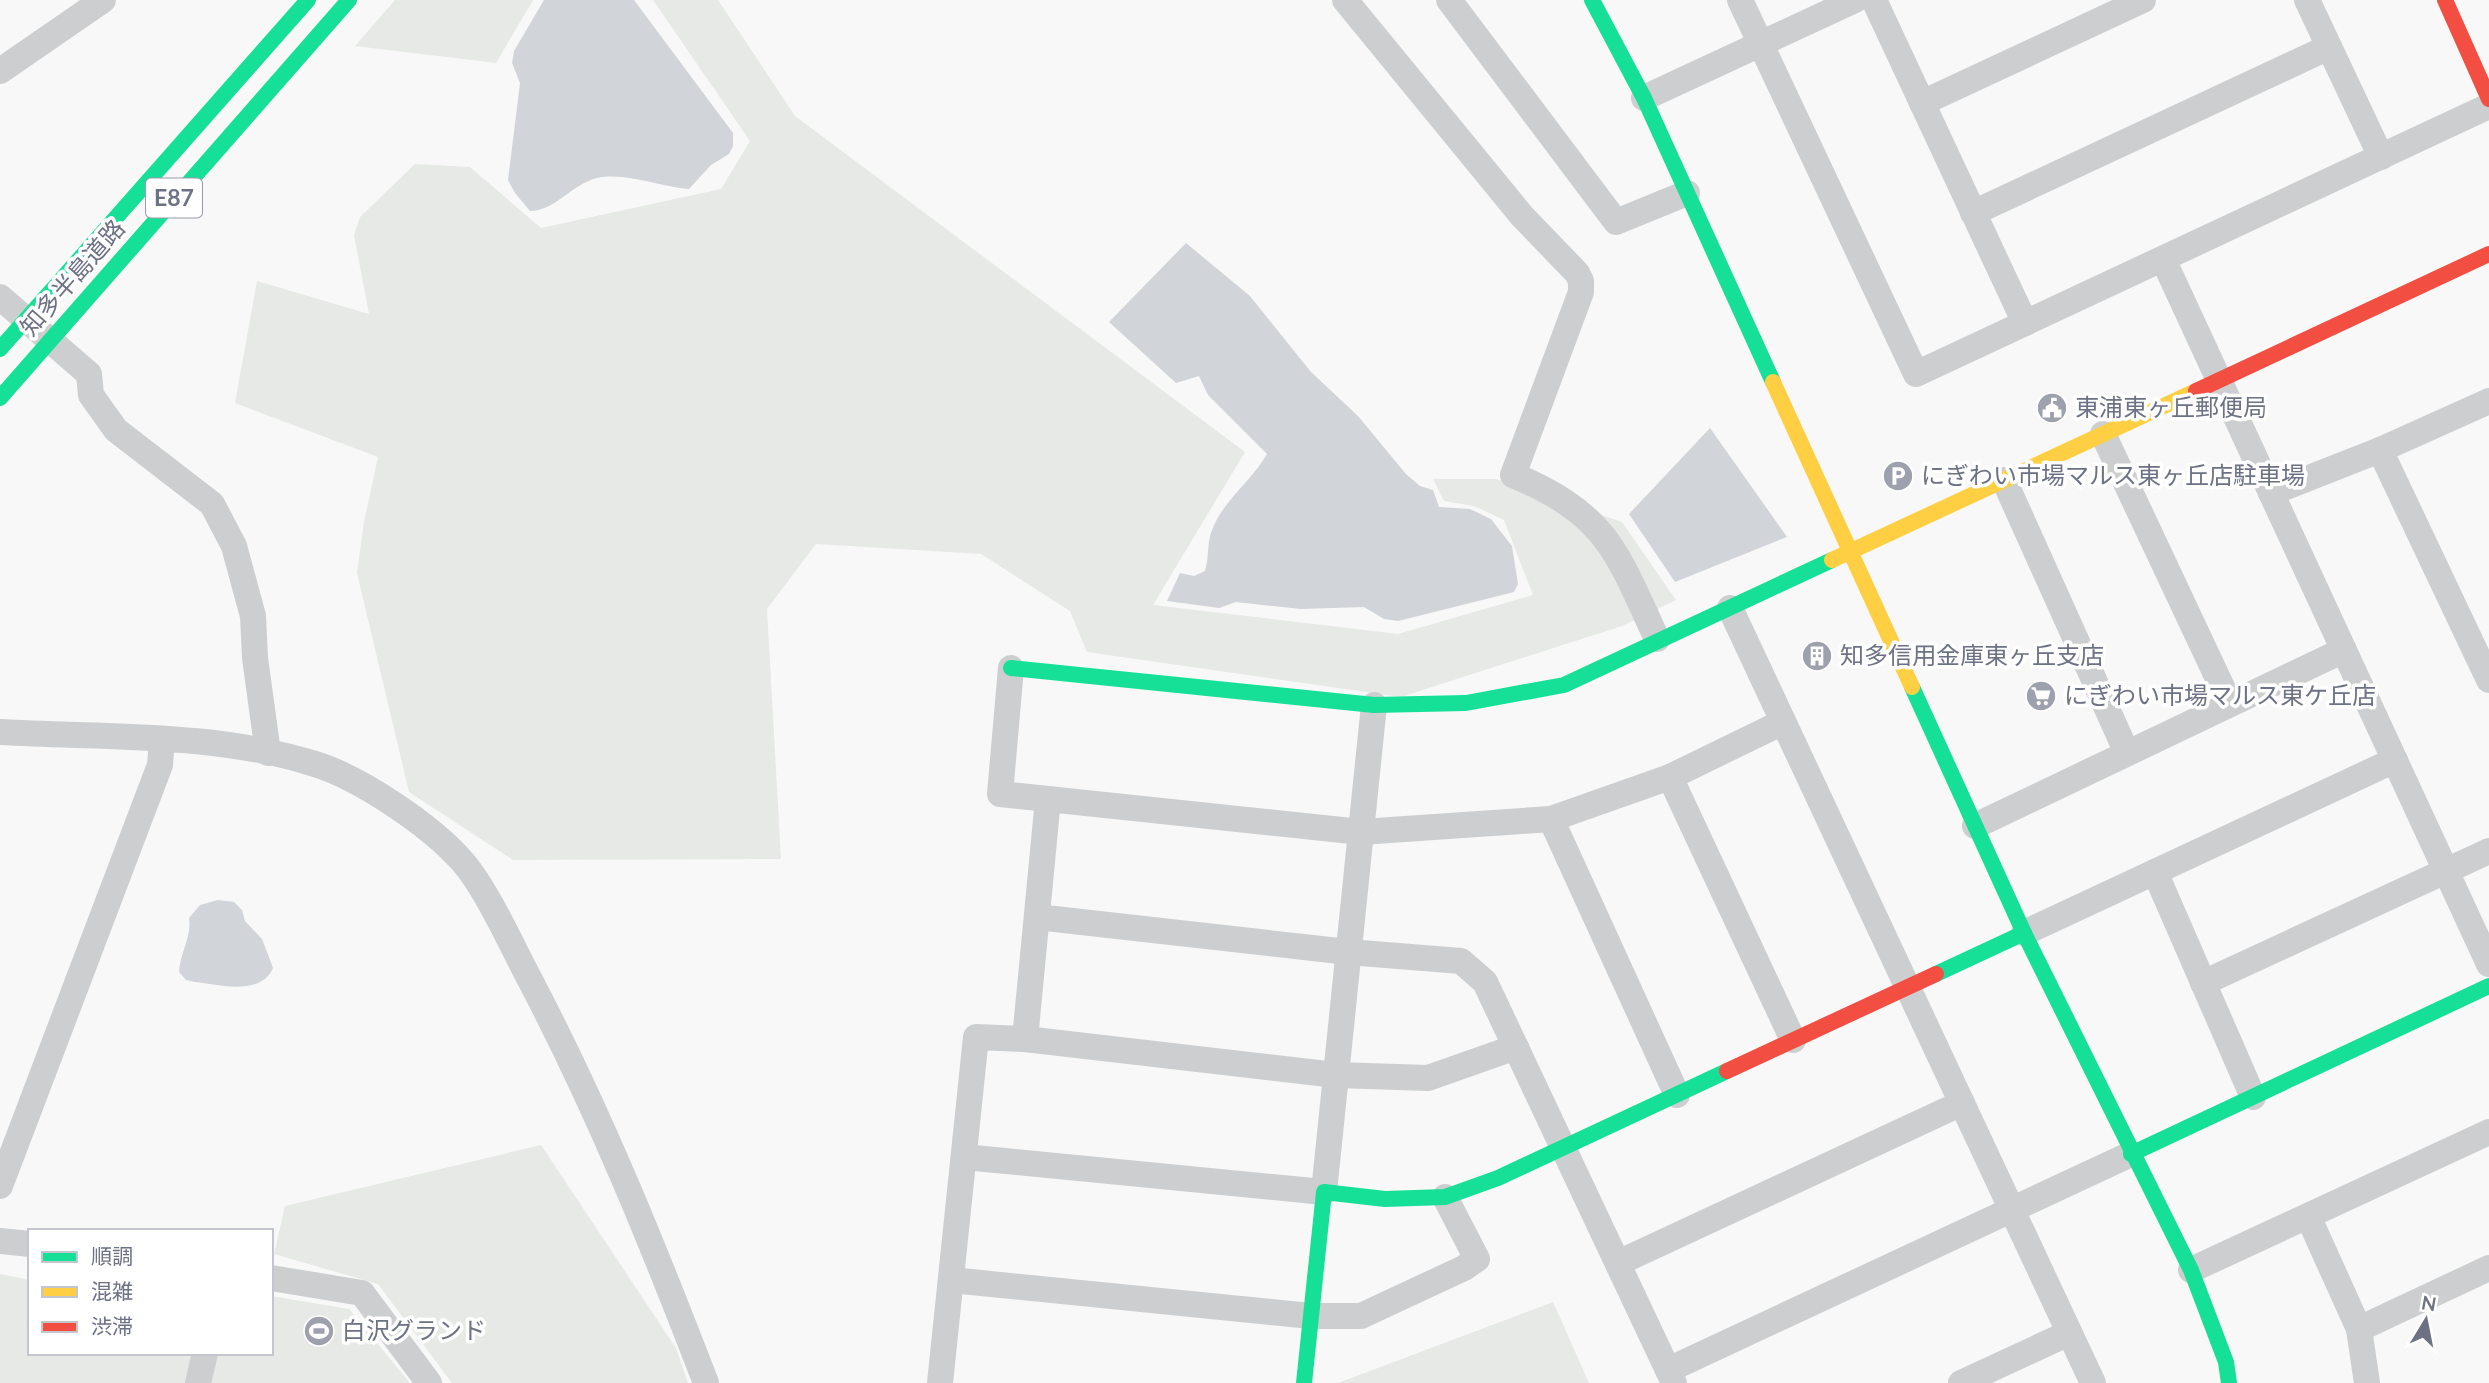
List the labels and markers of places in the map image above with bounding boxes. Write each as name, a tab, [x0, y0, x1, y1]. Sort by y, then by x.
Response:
public building icon: 東浦東ヶ丘郵便局	[2035, 391, 2069, 425]
place label: 東浦東ヶ丘郵便局	[2075, 392, 2267, 421]
parking icon: にぎわい市場マルス東ヶ丘店駐車場	[1881, 459, 1915, 493]
place label: にぎわい市場マルス東ヶ丘店駐車場	[1921, 460, 2305, 489]
building icon: 知多信用金庫東ヶ丘支店	[1800, 639, 1834, 673]
place label: 知多信用金庫東ヶ丘支店	[1840, 640, 2104, 669]
supermarket icon: にぎわい市場マルス東ケ丘店	[2024, 679, 2058, 713]
place label: にぎわい市場マルス東ケ丘店	[2064, 680, 2376, 709]
sports icon: 白沢グランド	[302, 1314, 336, 1348]
place label: 白沢グランド	[342, 1315, 486, 1344]

